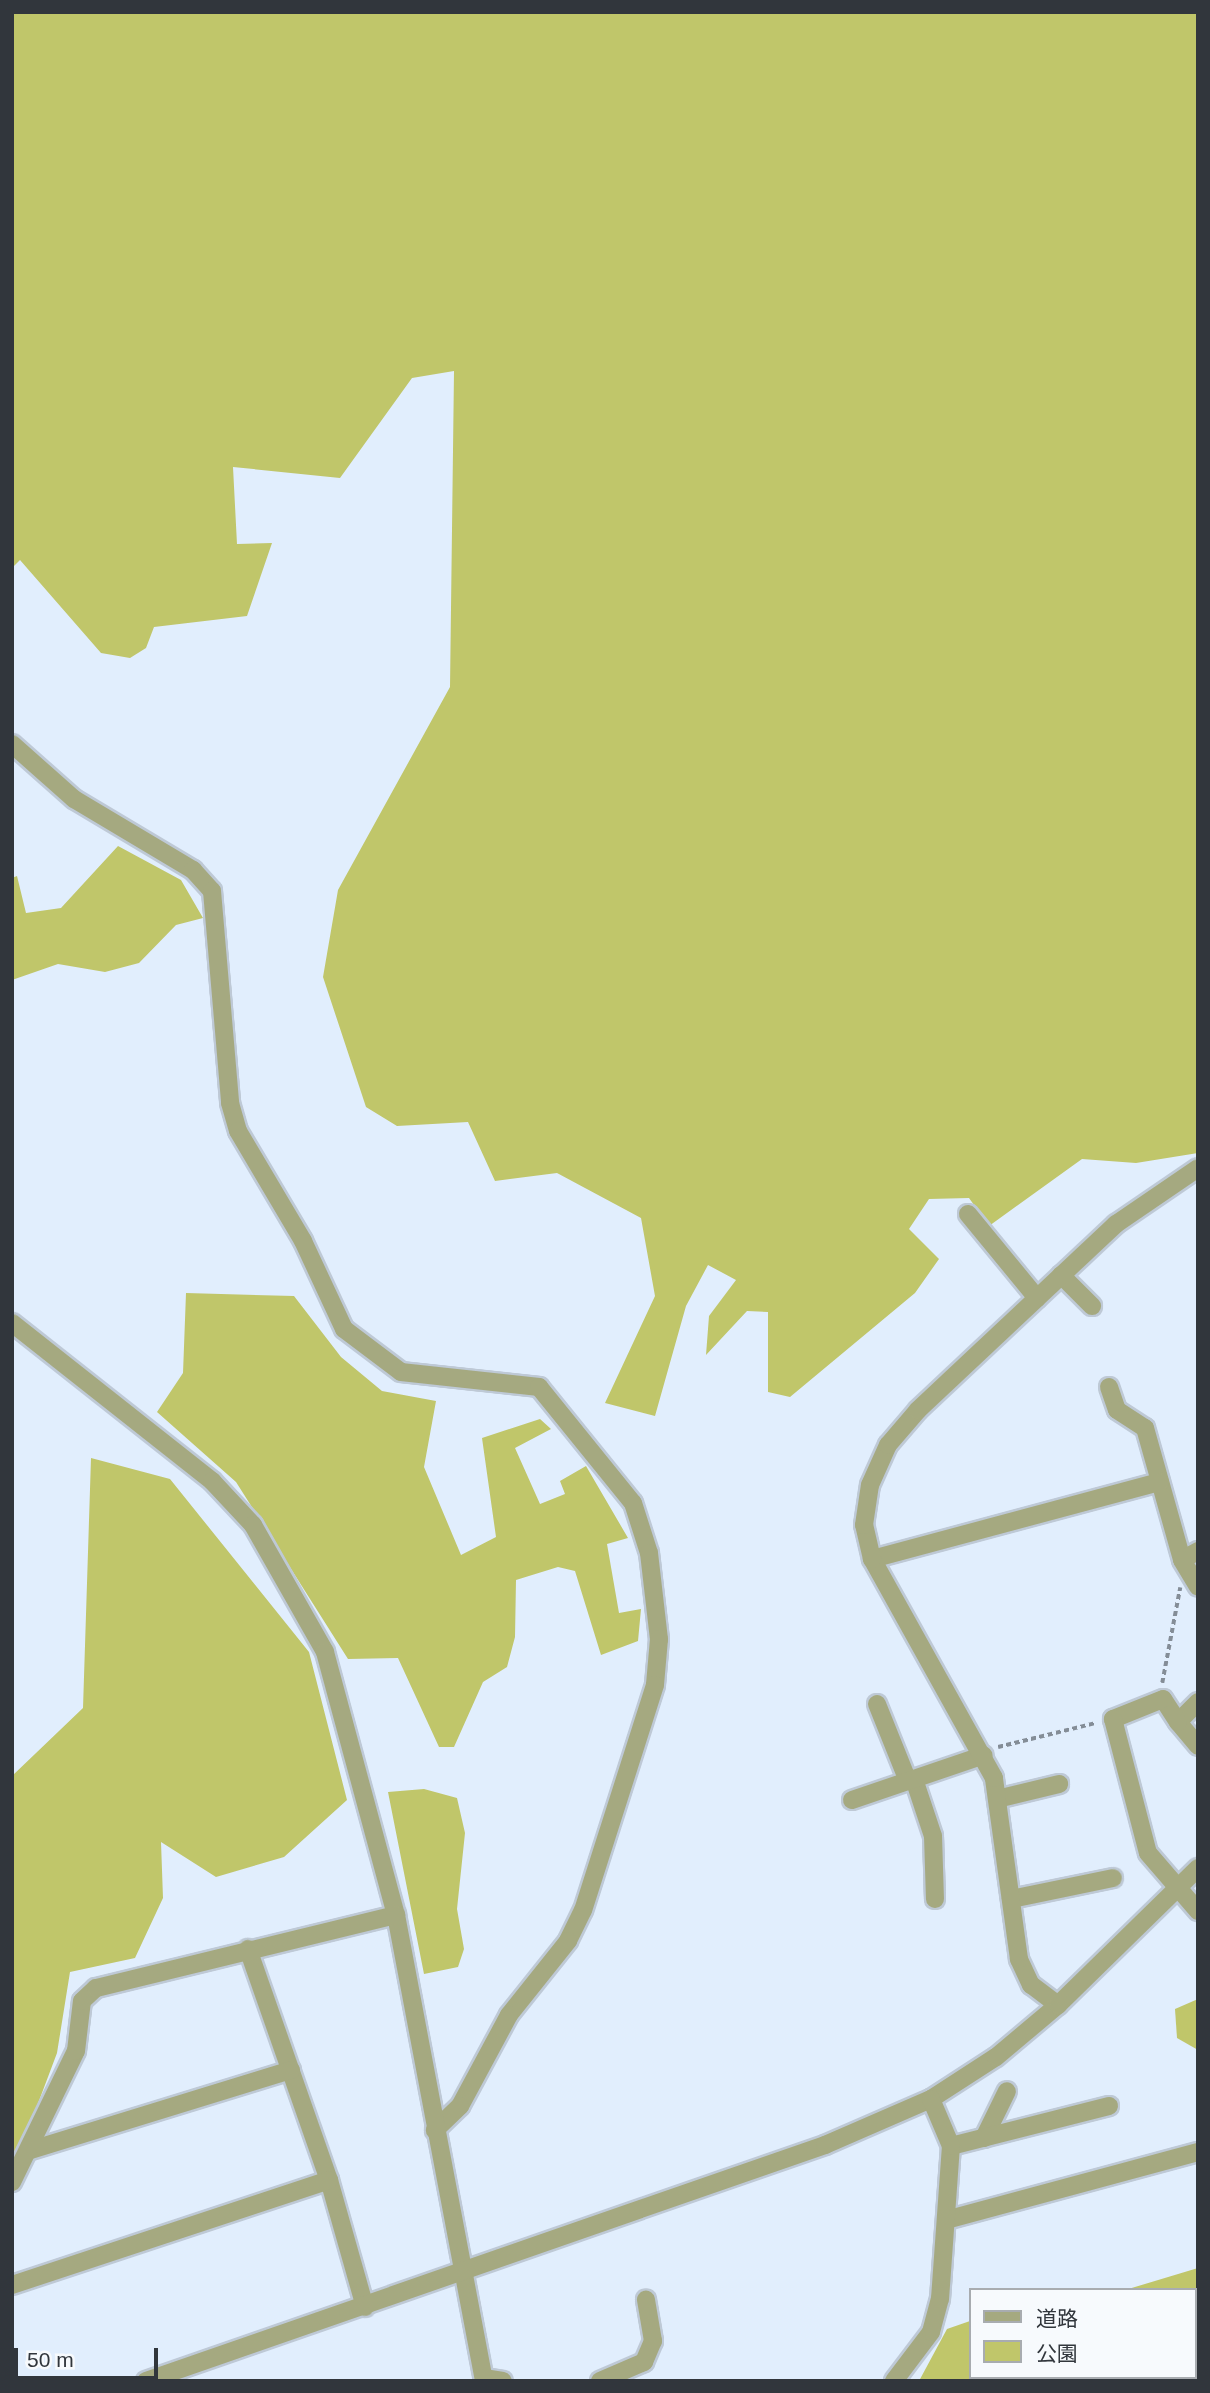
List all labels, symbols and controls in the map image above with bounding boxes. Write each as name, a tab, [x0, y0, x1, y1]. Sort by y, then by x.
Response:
legend	[968, 2288, 1196, 2379]
text: 道路	[1036, 2307, 1078, 2330]
scale bar	[18, 2334, 161, 2378]
text: 公園	[1036, 2342, 1078, 2365]
text: 50 m	[27, 2348, 74, 2371]

